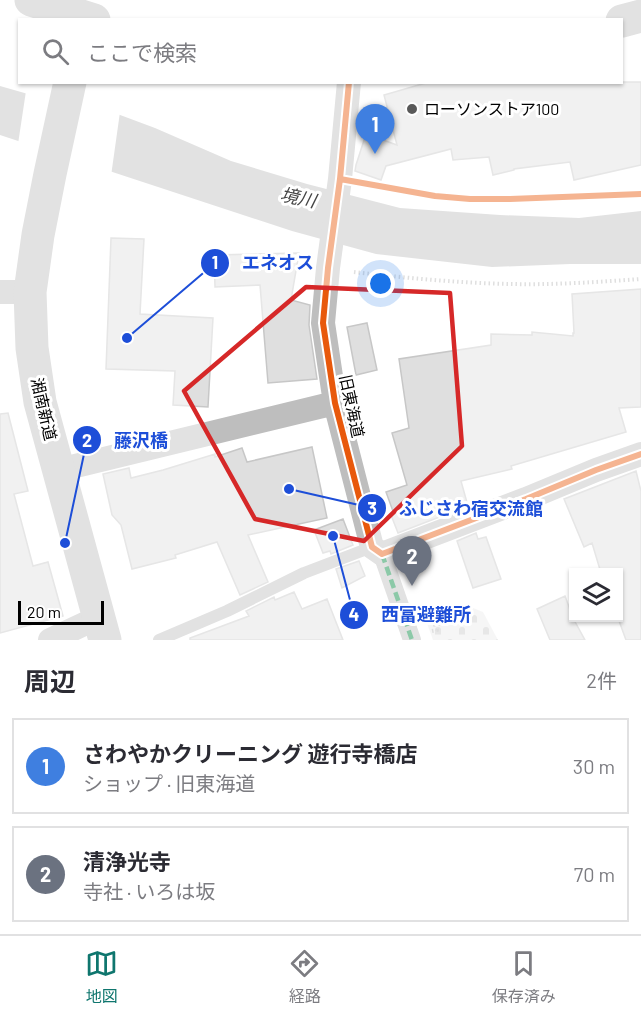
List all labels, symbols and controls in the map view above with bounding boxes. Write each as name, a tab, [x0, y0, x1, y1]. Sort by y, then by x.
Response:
search box	[18, 18, 623, 84]
icon: search	[39, 35, 72, 68]
text: ここで検索	[87, 39, 197, 65]
place label: ローソンストア100	[424, 99, 559, 118]
marker: ローソンストア100	[405, 102, 419, 116]
pin: 1	[356, 104, 394, 154]
water label: 境川	[278, 183, 320, 212]
callout: エネオス	[200, 245, 326, 281]
text: 1	[212, 251, 218, 273]
text: エネオス	[242, 251, 314, 273]
your location	[366, 269, 395, 298]
street label: 旧東海道	[337, 373, 368, 439]
street label: 湘南新道	[28, 376, 61, 442]
callout: 藤沢橋	[72, 422, 180, 458]
text: 2	[82, 429, 92, 451]
text: 藤沢橋	[114, 429, 168, 451]
callout: ふじさわ宿交流館	[357, 490, 555, 526]
text: 3	[367, 497, 377, 519]
text: ふじさわ宿交流館	[399, 497, 543, 519]
pin: 2	[392, 536, 432, 586]
map controls	[569, 568, 623, 622]
button: layers	[569, 568, 623, 622]
callout: 西富避難所	[339, 597, 483, 633]
scale bar	[18, 598, 104, 626]
text: 20 m	[27, 602, 61, 621]
text: 4	[349, 603, 360, 625]
text: 西富避難所	[381, 603, 471, 625]
text: 周辺	[24, 665, 76, 696]
text: 2件	[586, 668, 617, 692]
text: さわやかクリーニング 遊行寺橋店	[83, 740, 417, 766]
text: 1	[42, 754, 49, 778]
text: 30 m	[573, 754, 615, 778]
text: ショップ · 旧東海道	[83, 771, 255, 795]
text: 清浄光寺	[83, 848, 171, 874]
text: 2	[40, 862, 51, 886]
text: 70 m	[574, 862, 615, 886]
text: 寺社 · いろは坂	[83, 879, 215, 903]
tab: 地図	[85, 947, 118, 1007]
tab: 経路	[288, 947, 321, 1007]
tab: 保存済み	[492, 947, 556, 1007]

